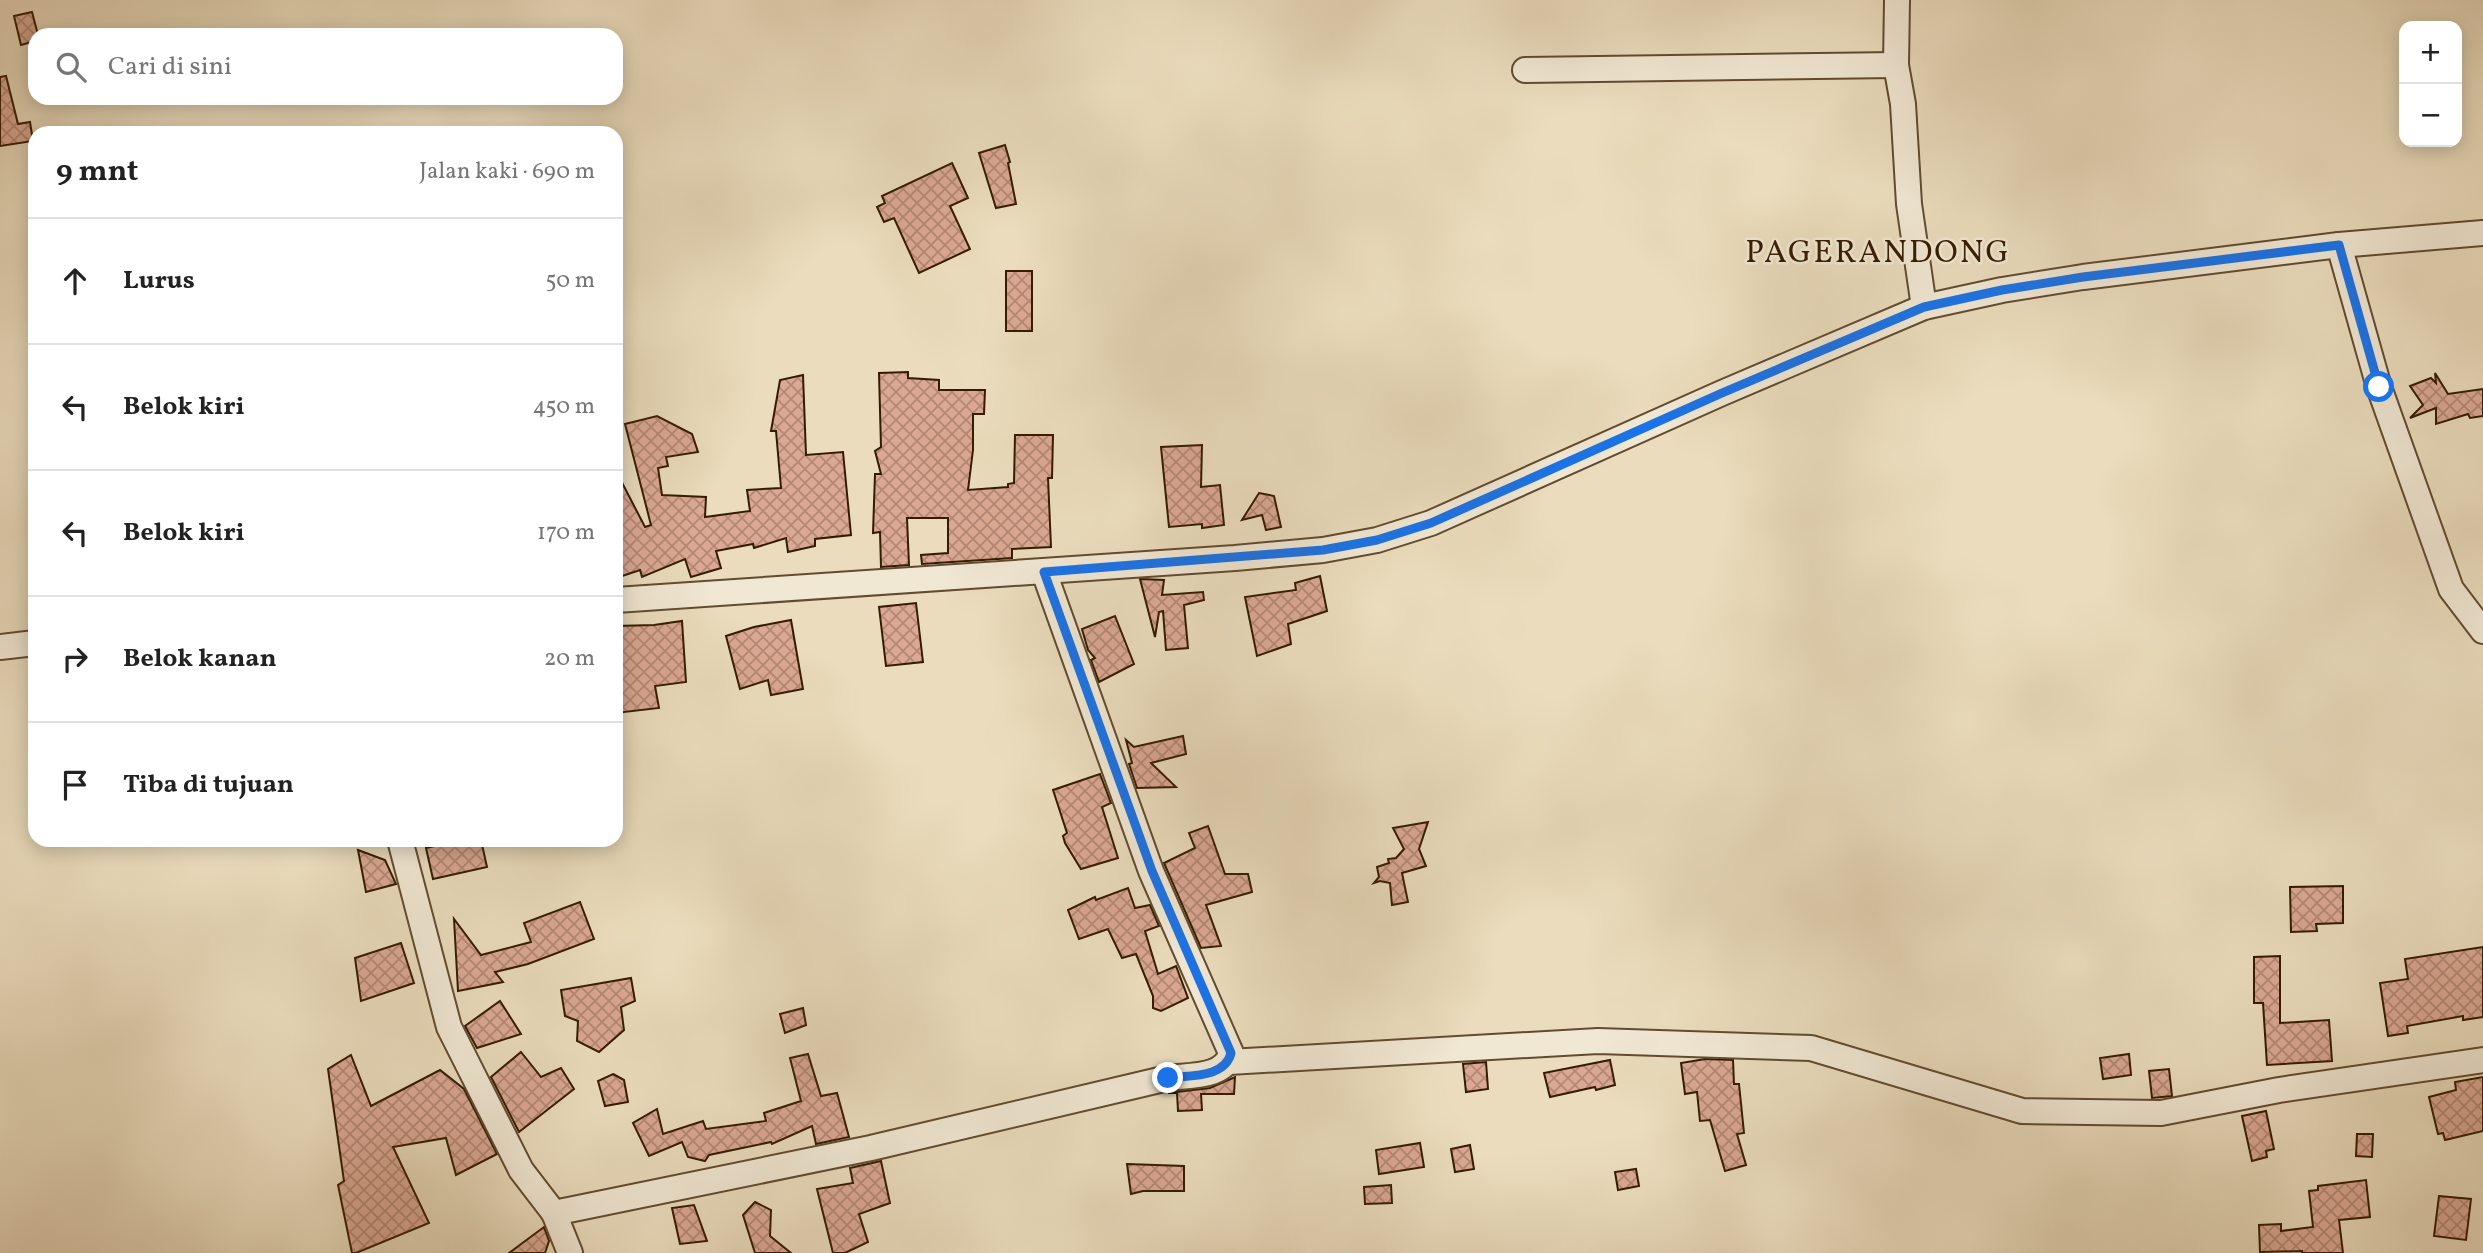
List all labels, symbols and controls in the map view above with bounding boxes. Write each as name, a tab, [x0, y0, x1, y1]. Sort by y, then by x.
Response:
map controls	[2399, 21, 2462, 147]
button: +	[2399, 21, 2462, 84]
search box	[28, 28, 623, 105]
icon: search	[52, 48, 90, 86]
text: Cari di sini	[108, 49, 232, 85]
button: −	[2399, 84, 2462, 147]
text: 9 mnt	[56, 151, 138, 193]
text: Jalan kaki · 690 m	[419, 156, 595, 188]
district label: PAGERANDONG	[1745, 232, 2011, 276]
icon: ahead	[56, 262, 94, 300]
text: Lurus	[123, 263, 195, 299]
text: 50 m	[546, 265, 595, 297]
route start	[2363, 371, 2394, 402]
icon: left	[56, 388, 94, 426]
text: Belok kiri	[123, 389, 245, 425]
text: 450 m	[533, 391, 595, 423]
icon: left	[56, 514, 94, 552]
text: Belok kiri	[123, 515, 245, 551]
text: 170 m	[537, 517, 595, 549]
icon: right	[56, 640, 94, 678]
text: Belok kanan	[123, 641, 277, 677]
text: 20 m	[544, 643, 595, 675]
icon: arrive	[56, 766, 94, 804]
text: Tiba di tujuan	[123, 767, 294, 803]
route end	[1152, 1062, 1183, 1093]

